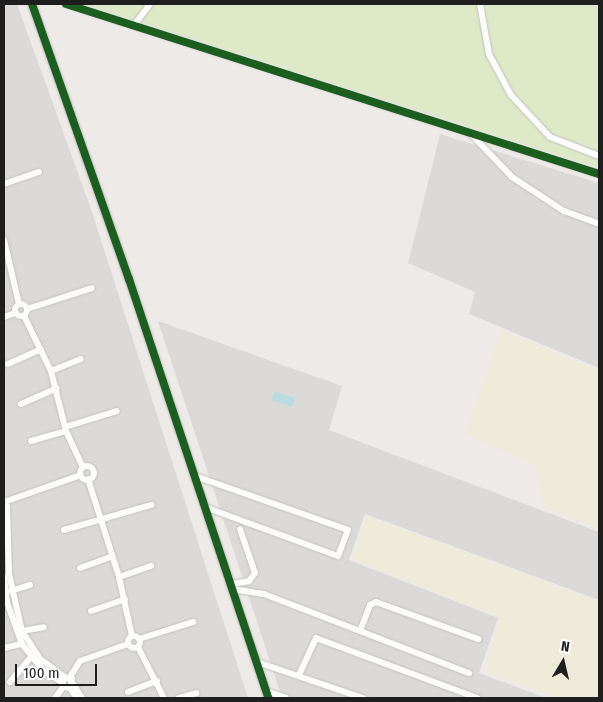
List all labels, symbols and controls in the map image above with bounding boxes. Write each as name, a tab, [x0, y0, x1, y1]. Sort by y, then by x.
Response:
north arrow	[538, 637, 588, 687]
text: N	[560, 638, 571, 656]
scale bar	[18, 654, 100, 686]
text: 100 m	[23, 664, 60, 682]

